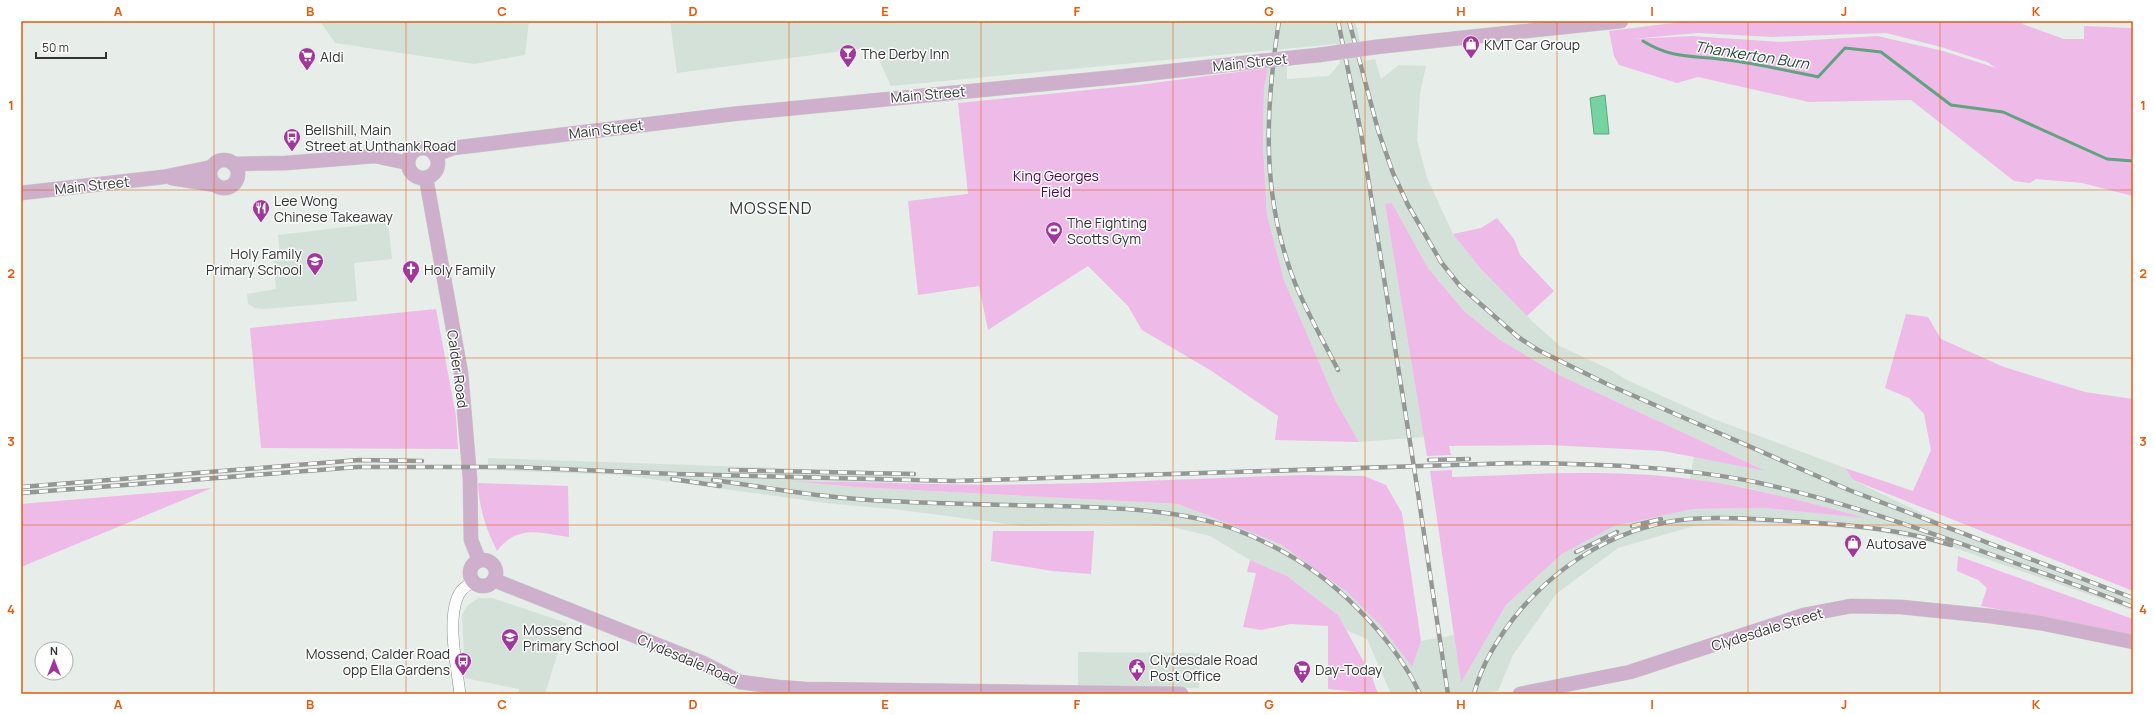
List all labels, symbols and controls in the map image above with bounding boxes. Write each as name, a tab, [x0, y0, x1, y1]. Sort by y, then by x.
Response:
text: A	[114, 2, 123, 20]
text: B	[306, 2, 314, 20]
text: C	[497, 2, 507, 20]
text: D	[688, 2, 698, 20]
text: E	[881, 2, 889, 20]
text: F	[1074, 2, 1081, 20]
text: G	[1264, 2, 1274, 20]
text: H	[1456, 2, 1466, 20]
text: I	[1650, 2, 1654, 20]
text: J	[1841, 2, 1847, 20]
text: K	[2032, 2, 2041, 20]
scale bar	[36, 34, 106, 60]
shop icon: KMT Car Group	[1461, 34, 1481, 59]
place label: KMT Car Group	[1484, 35, 1580, 54]
water label: Thankerton Burn	[1693, 36, 1812, 75]
text: 50 m	[42, 39, 69, 56]
bar icon: The Derby Inn	[838, 43, 858, 68]
place label: The Derby Inn	[861, 44, 949, 63]
supermarket icon: Aldi	[297, 46, 317, 71]
place label: Aldi	[320, 47, 344, 66]
street label: Main Street	[1212, 49, 1289, 75]
street label: Main Street	[890, 81, 967, 107]
text: 1	[8, 96, 14, 114]
text: 1	[2140, 96, 2146, 114]
street label: Main Street	[568, 115, 645, 143]
place label: Bellshill, Main Street at Unthank Road	[305, 120, 456, 155]
bus stop icon: Bellshill, Main Street at Unthank Road	[282, 127, 302, 152]
park label: King Georges Field	[1013, 166, 1099, 201]
street label: Main Street	[54, 172, 131, 198]
place label: Lee Wong Chinese Takeaway	[274, 191, 394, 226]
district label: MOSSEND	[730, 197, 812, 219]
restaurant icon: Lee Wong Chinese Takeaway	[251, 198, 271, 223]
place label: The Fighting Scotts Gym	[1067, 213, 1147, 248]
sports icon: The Fighting Scotts Gym	[1044, 220, 1064, 245]
place label: Holy Family Primary School	[206, 244, 303, 279]
school or university icon: Holy Family Primary School	[305, 251, 325, 276]
church icon: Holy Family	[401, 259, 421, 284]
place label: Holy Family	[424, 260, 496, 279]
text: 2	[7, 264, 15, 282]
text: 2	[2139, 264, 2147, 282]
street label: Calder Road	[443, 329, 473, 409]
text: 3	[7, 432, 15, 450]
text: 3	[2139, 432, 2147, 450]
shop icon: Autosave	[1843, 533, 1863, 558]
place label: Autosave	[1866, 534, 1927, 553]
text: 4	[7, 600, 15, 618]
text: 4	[2139, 600, 2147, 618]
street label: Clydesdale Street	[1709, 603, 1825, 655]
place label: Mossend Primary School	[523, 620, 619, 655]
school or university icon: Mossend Primary School	[500, 627, 520, 652]
street label: Clydesdale Road	[635, 629, 741, 689]
north arrow	[34, 641, 74, 681]
text: N	[50, 643, 58, 658]
place label: Mossend, Calder Road opp Ella Gardens	[306, 644, 450, 679]
place label: Clydesdale Road Post Office	[1150, 650, 1258, 685]
bus stop icon: Mossend, Calder Road opp Ella Gardens	[453, 651, 473, 676]
public building icon: Clydesdale Road Post Office	[1127, 657, 1147, 682]
supermarket icon: Day-Today	[1292, 659, 1312, 684]
place label: Day-Today	[1315, 660, 1383, 679]
text: A	[114, 695, 123, 713]
text: B	[306, 695, 314, 713]
text: C	[497, 695, 507, 713]
text: D	[688, 695, 698, 713]
text: E	[881, 695, 889, 713]
text: F	[1074, 695, 1081, 713]
text: G	[1264, 695, 1274, 713]
text: H	[1456, 695, 1466, 713]
text: I	[1650, 695, 1654, 713]
text: J	[1841, 695, 1847, 713]
text: K	[2032, 695, 2041, 713]

